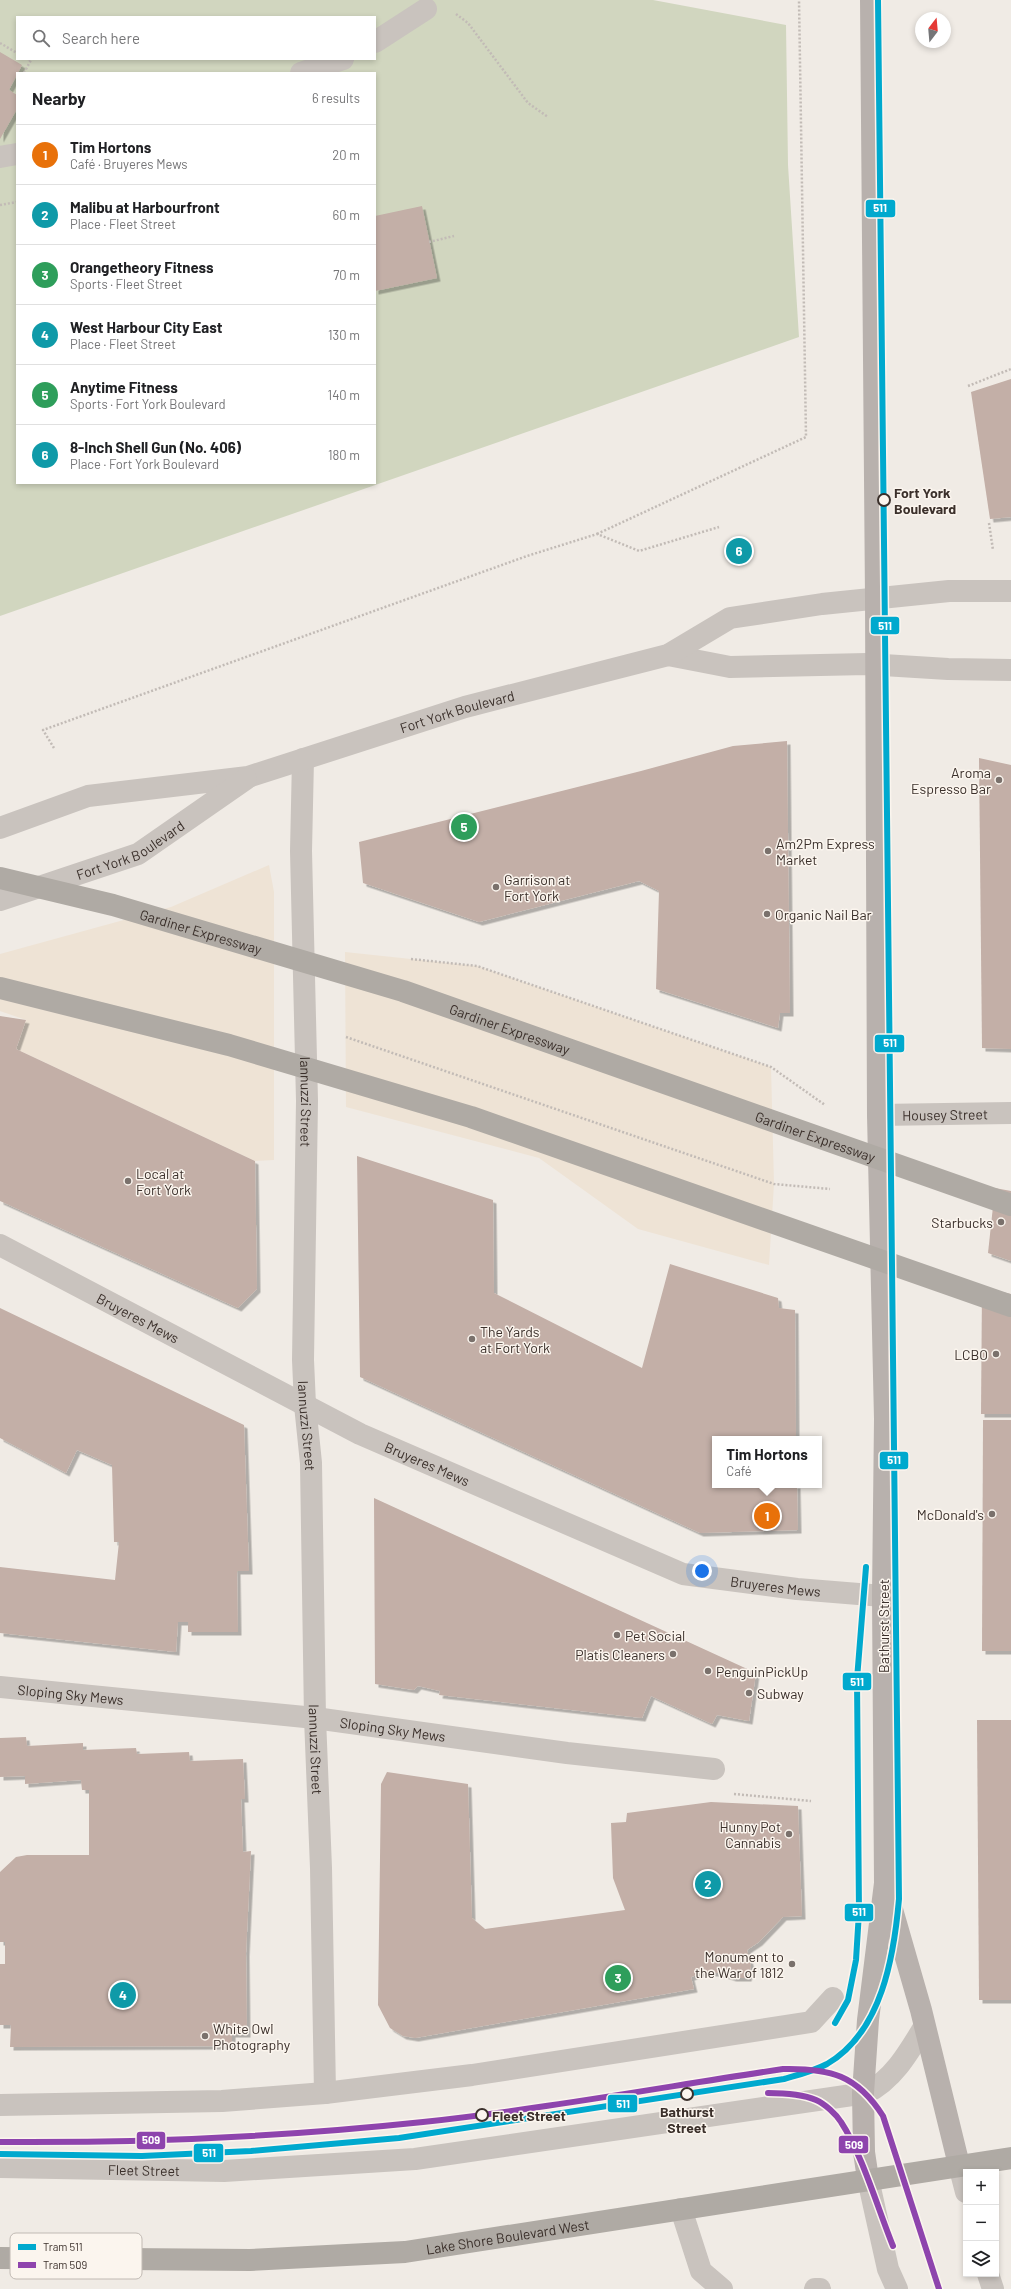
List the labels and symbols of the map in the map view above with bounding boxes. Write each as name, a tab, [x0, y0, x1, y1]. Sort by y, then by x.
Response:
north arrow	[915, 12, 951, 48]
line badge: 511	[865, 199, 896, 218]
text: 511	[873, 201, 887, 214]
place label: Fort York Boulevard	[894, 484, 956, 517]
marker: Fort York Boulevard	[877, 493, 891, 507]
pin: 6	[726, 536, 752, 566]
line badge: 511	[870, 616, 900, 635]
text: 511	[878, 619, 892, 632]
street label: Fort York Boulevard	[398, 686, 516, 736]
place label: Aroma Espresso Bar	[911, 764, 991, 797]
marker: Aroma Espresso Bar	[994, 775, 1004, 785]
pin: 5	[451, 812, 477, 842]
street label: Fort York Boulevard	[74, 816, 187, 883]
place label: Am2Pm Express Market	[776, 835, 875, 868]
marker: Am2Pm Express Market	[763, 846, 773, 856]
place label: Garrison at Fort York	[504, 871, 570, 904]
marker: Garrison at Fort York	[491, 882, 501, 892]
street label: Gardiner Expressway	[138, 905, 265, 957]
place label: Organic Nail Bar	[775, 906, 872, 923]
marker: Organic Nail Bar	[762, 909, 772, 919]
street label: Gardiner Expressway	[447, 1000, 573, 1058]
line badge: 511	[874, 1034, 905, 1053]
text: 511	[883, 1036, 897, 1049]
street label: Iannuzzi Street	[297, 1056, 316, 1147]
street label: Housey Street	[902, 1105, 988, 1123]
street label: Gardiner Expressway	[753, 1107, 878, 1165]
place label: Local at Fort York	[136, 1165, 191, 1198]
marker: Local at Fort York	[123, 1176, 133, 1186]
place label: Starbucks	[931, 1214, 993, 1231]
marker: Starbucks	[996, 1217, 1006, 1227]
street label: Bruyeres Mews	[94, 1289, 182, 1346]
place label: The Yards at Fort York	[480, 1323, 550, 1356]
marker: The Yards at Fort York	[467, 1334, 477, 1344]
place label: LCBO	[954, 1346, 988, 1363]
marker: LCBO	[991, 1349, 1001, 1359]
street label: Iannuzzi Street	[295, 1380, 320, 1471]
street label: Bruyeres Mews	[382, 1437, 473, 1489]
line badge: 511	[879, 1451, 909, 1470]
text: 511	[887, 1453, 901, 1466]
pin: 1	[754, 1501, 780, 1531]
place label: McDonald's	[917, 1506, 984, 1523]
marker: McDonald's	[987, 1509, 997, 1519]
your location	[692, 1561, 712, 1581]
street label: Bruyeres Mews	[729, 1572, 822, 1599]
street label: Bathurst Street	[875, 1579, 892, 1673]
place label: Pet Social	[625, 1627, 685, 1644]
marker: Pet Social	[612, 1630, 622, 1640]
place label: Platis Cleaners	[575, 1646, 665, 1663]
marker: Platis Cleaners	[668, 1649, 678, 1659]
place label: PenguinPickUp	[716, 1663, 808, 1680]
marker: PenguinPickUp	[703, 1666, 713, 1676]
line badge: 511	[842, 1672, 872, 1691]
text: 511	[850, 1675, 864, 1688]
street label: Sloping Sky Mews	[17, 1680, 125, 1708]
place label: Subway	[757, 1685, 804, 1702]
marker: Subway	[744, 1688, 754, 1698]
street label: Iannuzzi Street	[306, 1704, 327, 1795]
street label: Sloping Sky Mews	[339, 1713, 447, 1745]
place label: Hunny Pot Cannabis	[719, 1818, 781, 1851]
marker: Hunny Pot Cannabis	[784, 1829, 794, 1839]
pin: 2	[695, 1869, 721, 1899]
line badge: 511	[844, 1903, 874, 1922]
text: 511	[852, 1905, 866, 1918]
place label: Monument to the War of 1812	[695, 1948, 784, 1981]
marker: Monument to the War of 1812	[787, 1959, 797, 1969]
pin: 3	[605, 1963, 631, 1993]
pin: 4	[110, 1980, 136, 2010]
place label: White Owl Photography	[213, 2020, 291, 2053]
marker: White Owl Photography	[200, 2031, 210, 2041]
marker: Bathurst Street	[680, 2087, 694, 2101]
line badge: 511	[607, 2094, 638, 2113]
text: 511	[616, 2097, 630, 2110]
place label: Bathurst Street	[660, 2103, 714, 2136]
place label: Fleet Street	[492, 2107, 566, 2124]
marker: Fleet Street	[475, 2108, 489, 2122]
line badge: 509	[136, 2131, 166, 2150]
text: 509	[142, 2133, 160, 2146]
line badge: 509	[838, 2135, 869, 2154]
text: 509	[845, 2138, 863, 2151]
line badge: 511	[193, 2143, 224, 2163]
text: 511	[202, 2146, 216, 2159]
street label: Fleet Street	[108, 2160, 180, 2179]
street label: Lake Shore Boulevard West	[425, 2215, 590, 2257]
legend	[10, 2233, 142, 2279]
text: Tram 511	[43, 2240, 83, 2253]
text: Tram 509	[43, 2258, 87, 2271]

